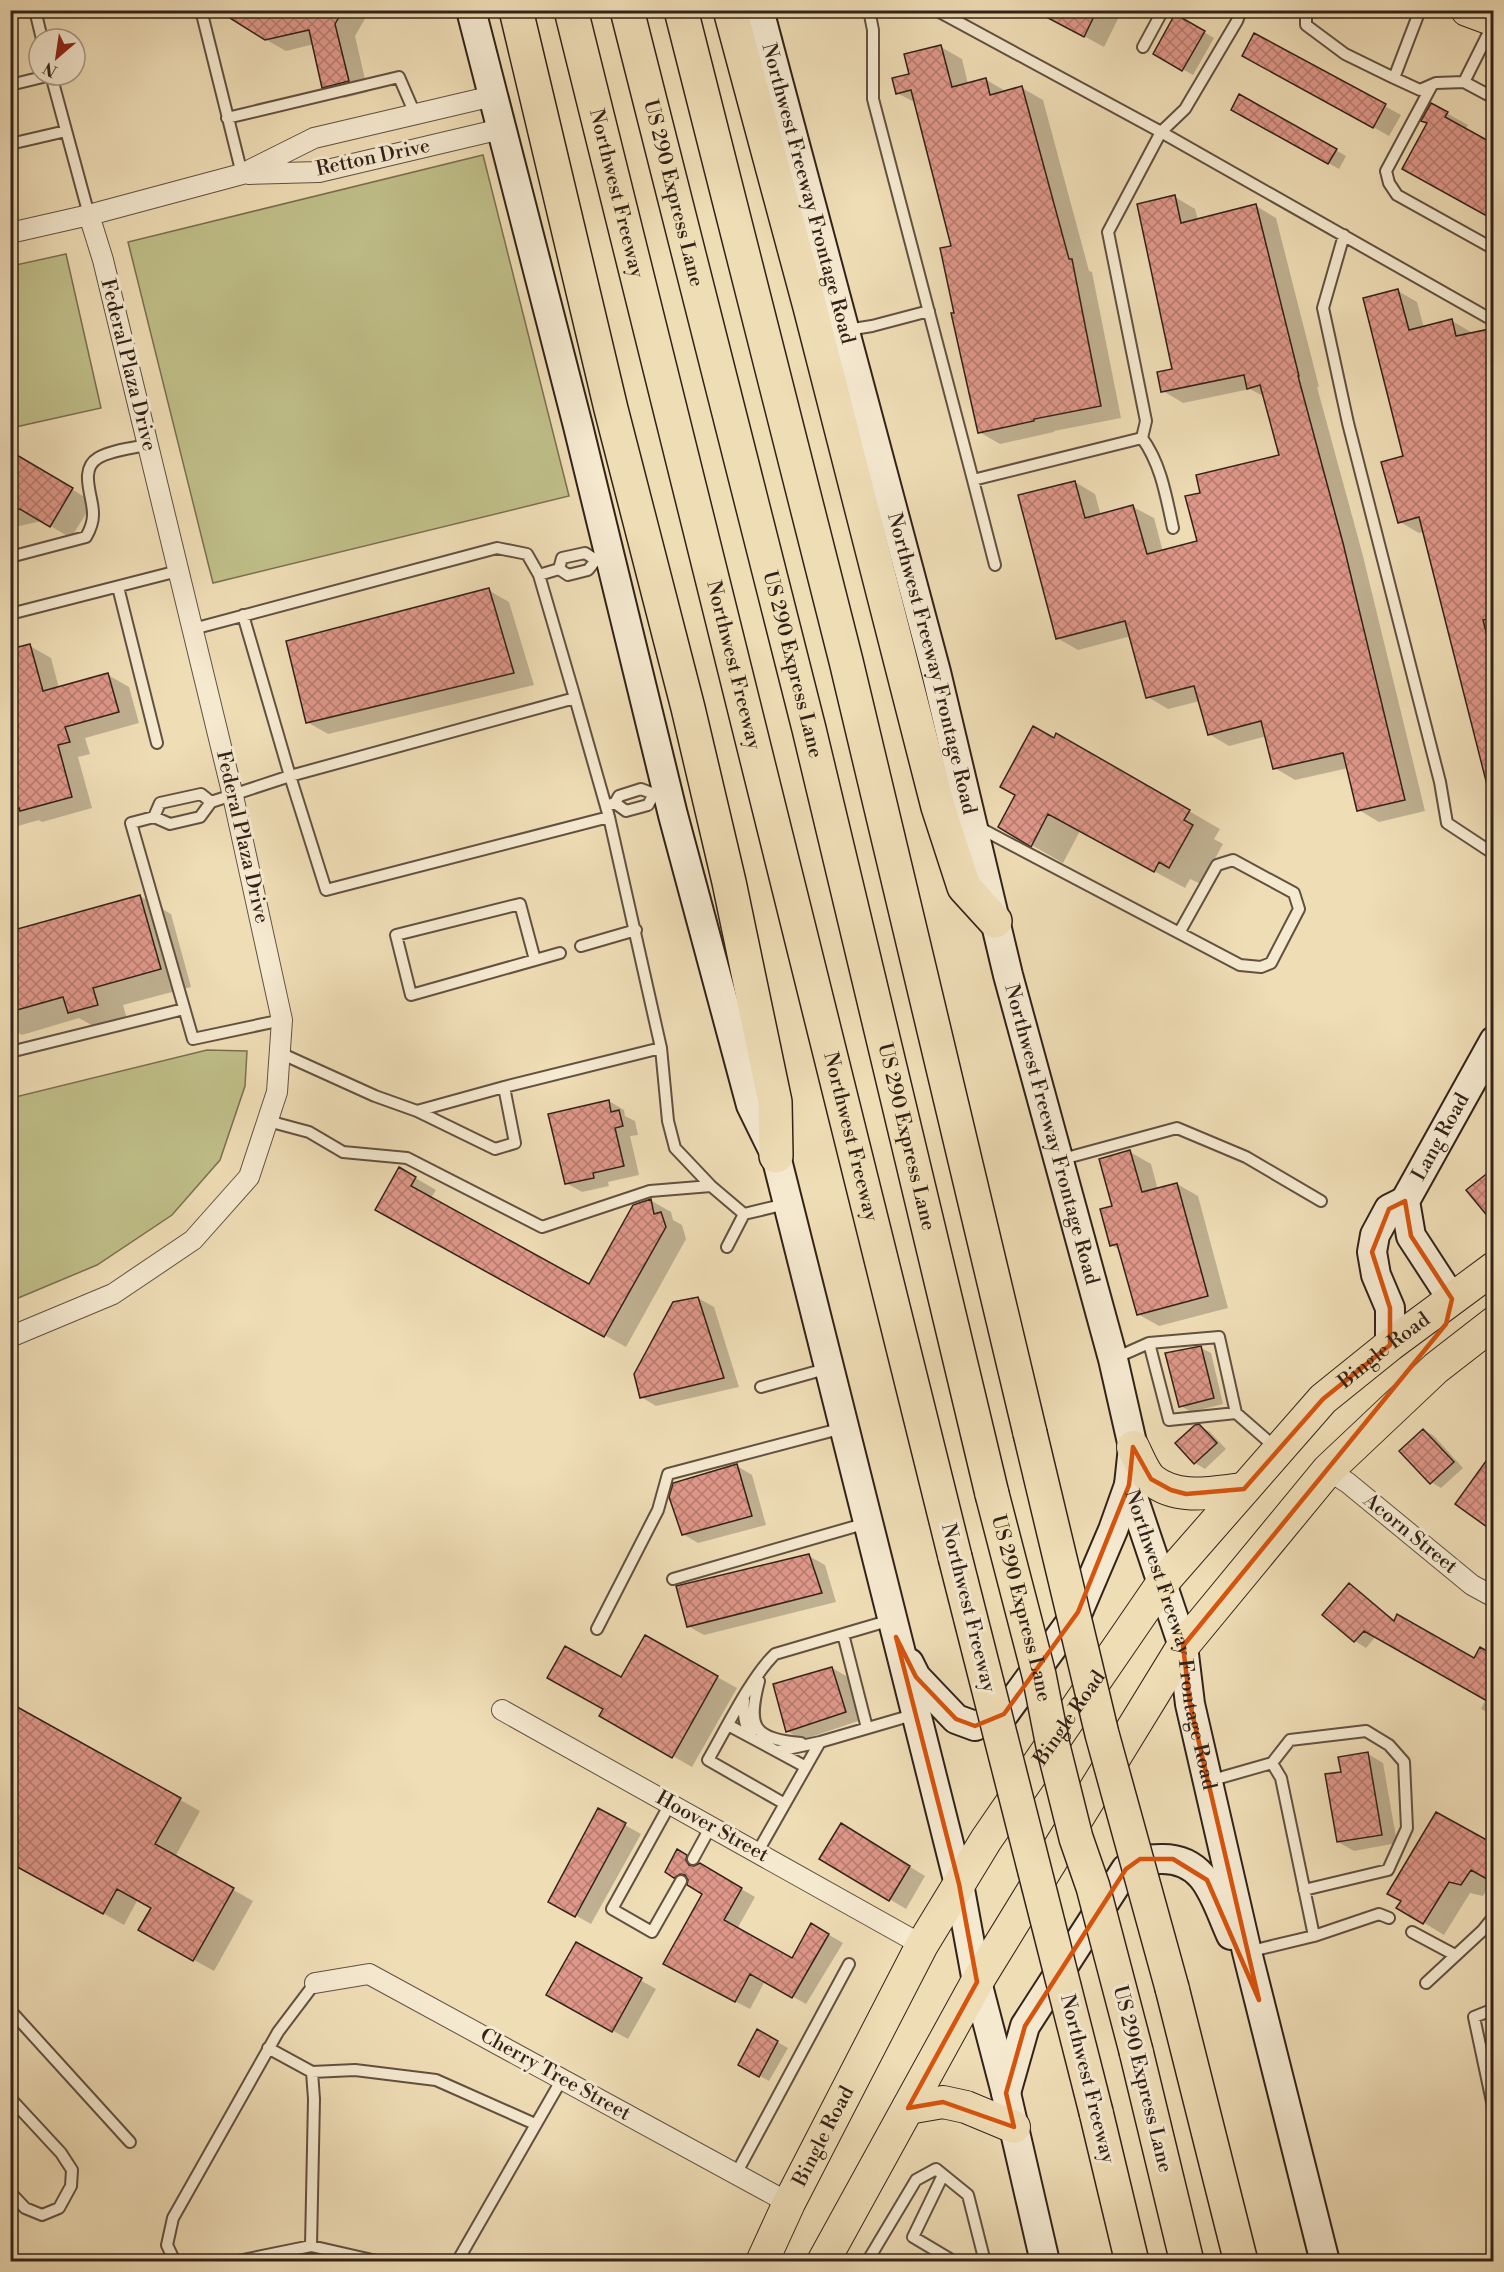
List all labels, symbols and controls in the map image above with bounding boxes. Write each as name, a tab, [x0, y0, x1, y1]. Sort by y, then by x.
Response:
north arrow	[27, 27, 87, 87]
street label: Northwest Freeway Frontage Road	[756, 40, 860, 347]
text: N	[40, 57, 61, 81]
street label: US 290 Express Lane	[638, 97, 709, 289]
street label: Northwest Freeway	[584, 106, 650, 281]
street label: Retton Drive	[314, 134, 432, 182]
street label: Federal Plaza Drive	[95, 276, 161, 454]
street label: Northwest Freeway Frontage Road	[881, 510, 982, 817]
street label: US 290 Express Lane	[757, 568, 828, 761]
street label: Northwest Freeway	[701, 578, 767, 753]
street label: Federal Plaza Drive	[210, 748, 274, 926]
street label: Northwest Freeway Frontage Road	[999, 981, 1105, 1288]
street label: US 290 Express Lane	[872, 1040, 941, 1233]
street label: Northwest Freeway	[818, 1050, 884, 1224]
street label: Lang Road	[1406, 1088, 1475, 1185]
street label: Bingle Road	[1332, 1307, 1435, 1395]
street label: Northwest Freeway Frontage Road	[1119, 1486, 1222, 1793]
street label: Acorn Street	[1357, 1488, 1462, 1580]
street label: US 290 Express Lane	[985, 1512, 1057, 1704]
street label: Northwest Freeway	[935, 1521, 1001, 1695]
street label: Bingle Road	[1028, 1665, 1111, 1771]
street label: Hoover Street	[651, 1786, 773, 1868]
street label: US 290 Express Lane	[1107, 1983, 1177, 2175]
street label: Northwest Freeway	[1054, 1992, 1120, 2166]
street label: Cherry Tree Street	[475, 2023, 635, 2127]
street label: Bingle Road	[787, 2081, 860, 2192]

